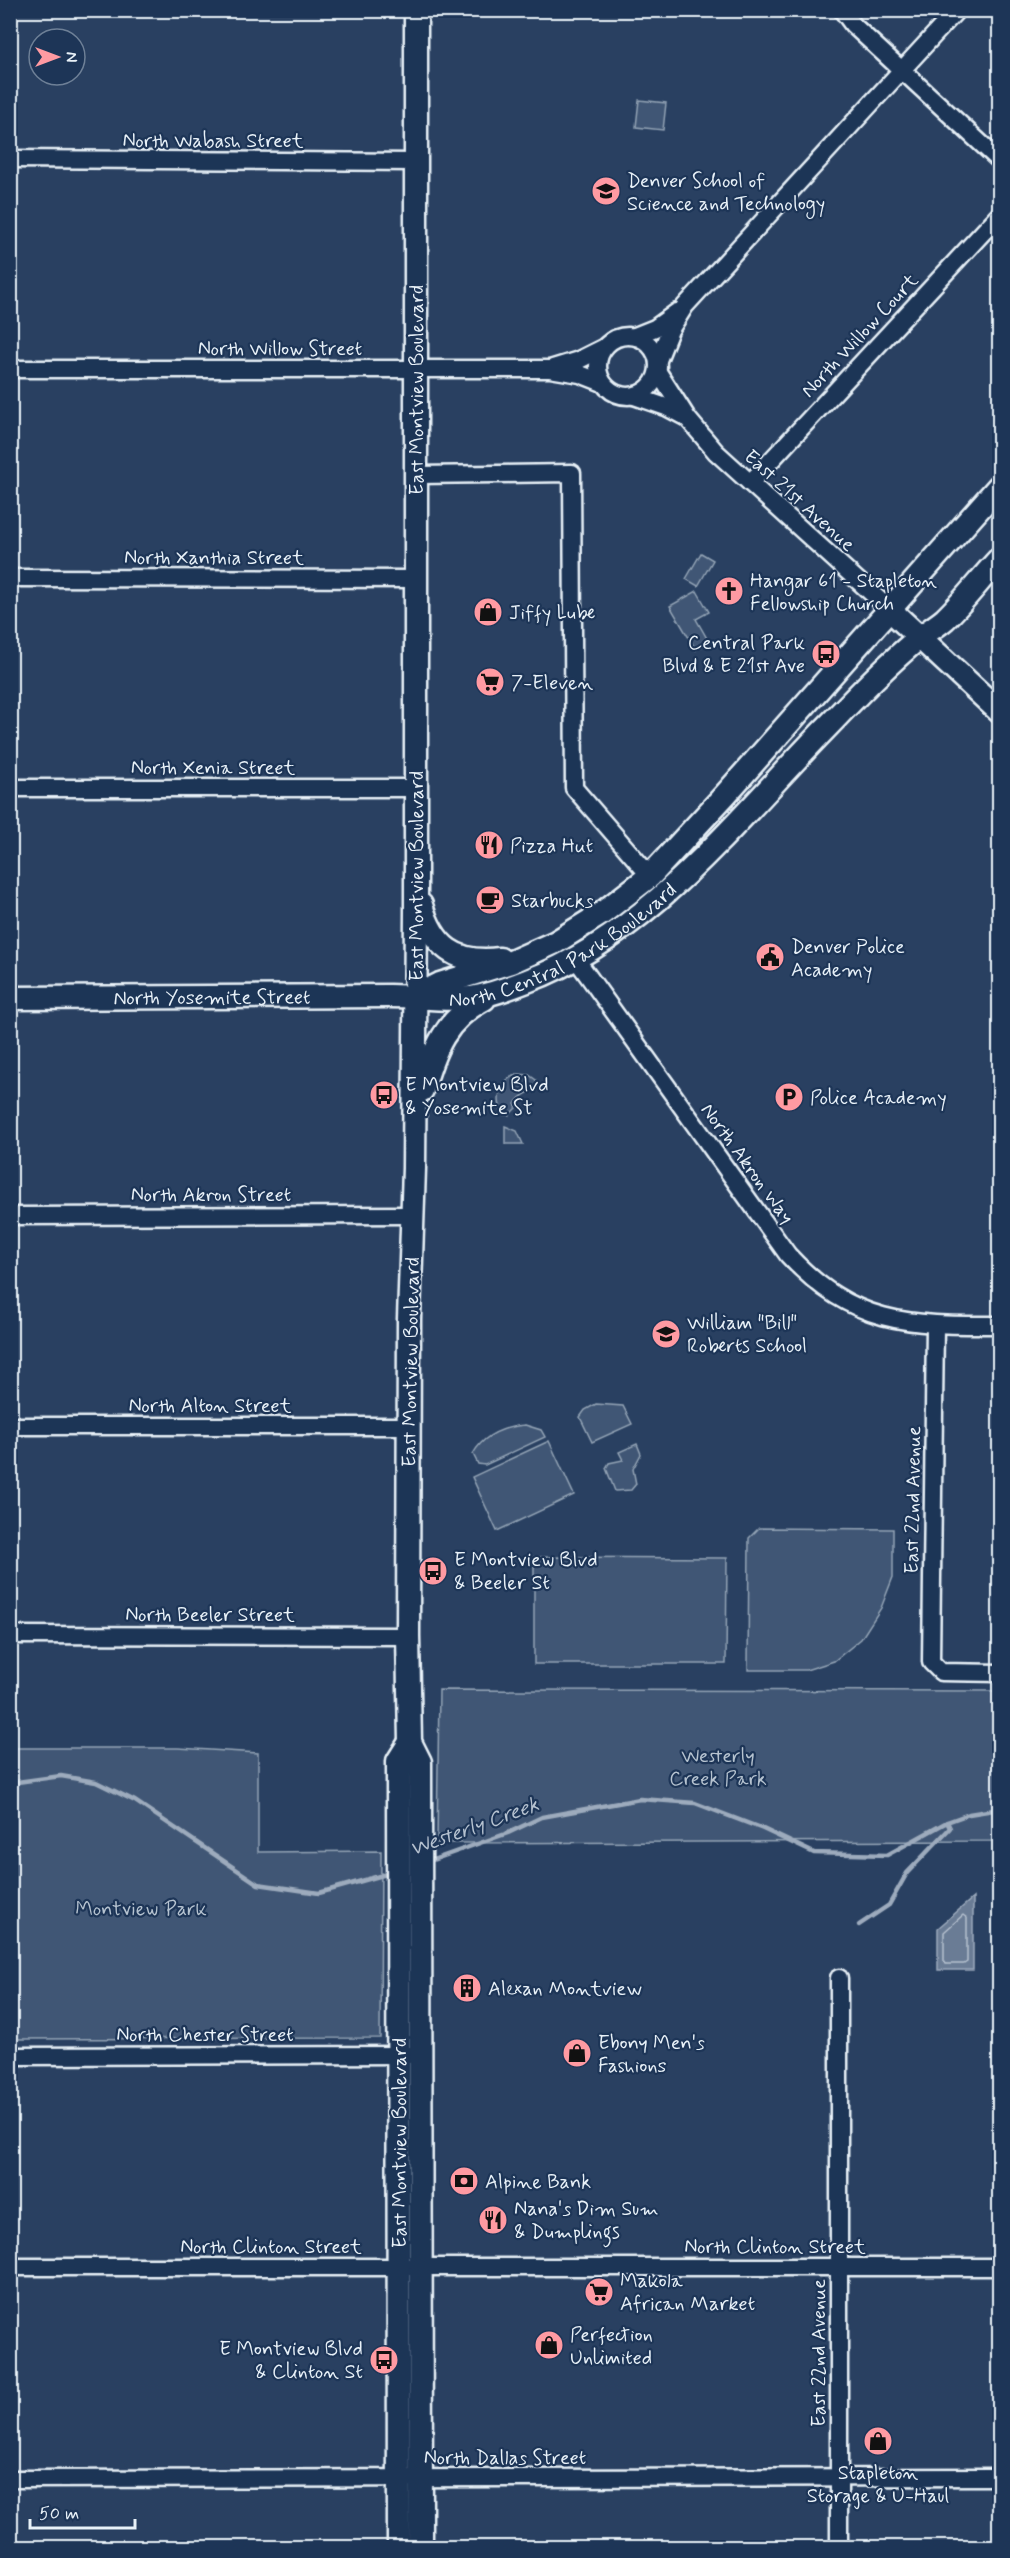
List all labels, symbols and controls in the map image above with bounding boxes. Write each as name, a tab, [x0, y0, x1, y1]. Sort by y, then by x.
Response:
north arrow	[27, 27, 87, 87]
text: N	[60, 52, 81, 62]
street label: North Wabash Street	[122, 128, 304, 155]
place label: Denver School of Science and Technology	[627, 168, 825, 219]
school or university icon: Denver School of Science and Technology	[590, 175, 622, 207]
street label: North Willow Court	[795, 268, 925, 404]
street label: East Montview Boulevard	[404, 285, 431, 495]
street label: North Willow Street	[198, 336, 362, 363]
street label: East 21st Avenue	[738, 444, 861, 558]
street label: North Xanthia Street	[124, 545, 304, 572]
place label: Hangar 61 - Stapleton Fellowship Church	[750, 568, 937, 618]
church icon: Hangar 61 - Stapleton Fellowship Church	[713, 575, 745, 607]
shop icon: Jiffy Lube	[472, 596, 504, 628]
place label: Jiffy Lube	[509, 600, 595, 627]
place label: Central Park Blvd & E 21st Ave	[662, 630, 805, 680]
bus stop icon: Central Park Blvd & E 21st Ave	[810, 638, 842, 670]
supermarket icon: 7-Eleven	[474, 666, 506, 698]
place label: 7-Eleven	[511, 670, 594, 697]
street label: North Xenia Street	[131, 755, 295, 782]
street label: East Montview Boulevard	[404, 771, 431, 981]
restaurant icon: Pizza Hut	[473, 829, 505, 861]
place label: Pizza Hut	[510, 833, 593, 860]
street label: North Central Park Boulevard	[449, 877, 683, 1014]
cafe icon: Starbucks	[474, 884, 506, 916]
place label: Starbucks	[511, 888, 594, 915]
place label: Denver Police Academy	[791, 934, 905, 984]
public building icon: Denver Police Academy	[754, 941, 786, 973]
street label: North Yosemite Street	[113, 984, 311, 1012]
place label: E Montview Blvd & Yosemite St	[405, 1072, 549, 1122]
bus stop icon: E Montview Blvd & Yosemite St	[368, 1079, 400, 1111]
parking icon: Police Academy	[773, 1081, 805, 1113]
place label: Police Academy	[810, 1085, 947, 1112]
street label: North Akron Way	[694, 1098, 800, 1230]
street label: North Akron Street	[131, 1182, 291, 1209]
street label: East Montview Boulevard	[396, 1257, 427, 1467]
place label: William "Bill" Roberts School	[687, 1310, 807, 1360]
school or university icon: William "Bill" Roberts School	[650, 1318, 682, 1350]
street label: North Alton Street	[129, 1393, 292, 1420]
street label: East 22nd Avenue	[899, 1426, 928, 1574]
place label: E Montview Blvd & Beeler St	[454, 1547, 598, 1597]
bus stop icon: E Montview Blvd & Beeler St	[417, 1555, 449, 1587]
street label: North Beeler Street	[125, 1602, 295, 1629]
park label: Westerly Creek Park	[669, 1743, 767, 1793]
water label: Westerly Creek	[406, 1791, 543, 1863]
park label: Montview Park	[75, 1896, 207, 1923]
building icon: Alexan Montview	[451, 1972, 483, 2004]
place label: Alexan Montview	[488, 1976, 642, 2003]
street label: North Chester Street	[116, 2022, 294, 2049]
place label: Ebony Men's Fashions	[598, 2030, 705, 2080]
shop icon: Ebony Men's Fashions	[561, 2037, 593, 2069]
street label: East Montview Boulevard	[387, 2038, 414, 2248]
bank icon: Alpine Bank	[448, 2165, 480, 2197]
place label: Alpine Bank	[485, 2169, 591, 2196]
place label: Nana's Dim Sum & Dumplings	[514, 2196, 659, 2248]
restaurant icon: Nana's Dim Sum & Dumplings	[477, 2204, 509, 2236]
street label: North Clinton Street	[180, 2234, 362, 2261]
street label: North Clinton Street	[684, 2234, 866, 2261]
place label: Makola African Market	[620, 2268, 755, 2318]
supermarket icon: Makola African Market	[583, 2276, 615, 2308]
street label: East 22nd Avenue	[806, 2279, 833, 2427]
place label: Perfection Unlimited	[570, 2322, 653, 2372]
shop icon: Perfection Unlimited	[533, 2329, 565, 2361]
place label: E Montview Blvd & Clinton St	[219, 2336, 363, 2386]
bus stop icon: E Montview Blvd & Clinton St	[368, 2344, 400, 2376]
shop icon: Stapleton Storage & U-Haul	[862, 2425, 894, 2457]
street label: North Dallas Street	[424, 2445, 586, 2472]
place label: Stapleton Storage & U-Haul	[807, 2460, 949, 2510]
scale bar	[30, 2492, 135, 2530]
text: 50 m	[39, 2502, 79, 2526]

